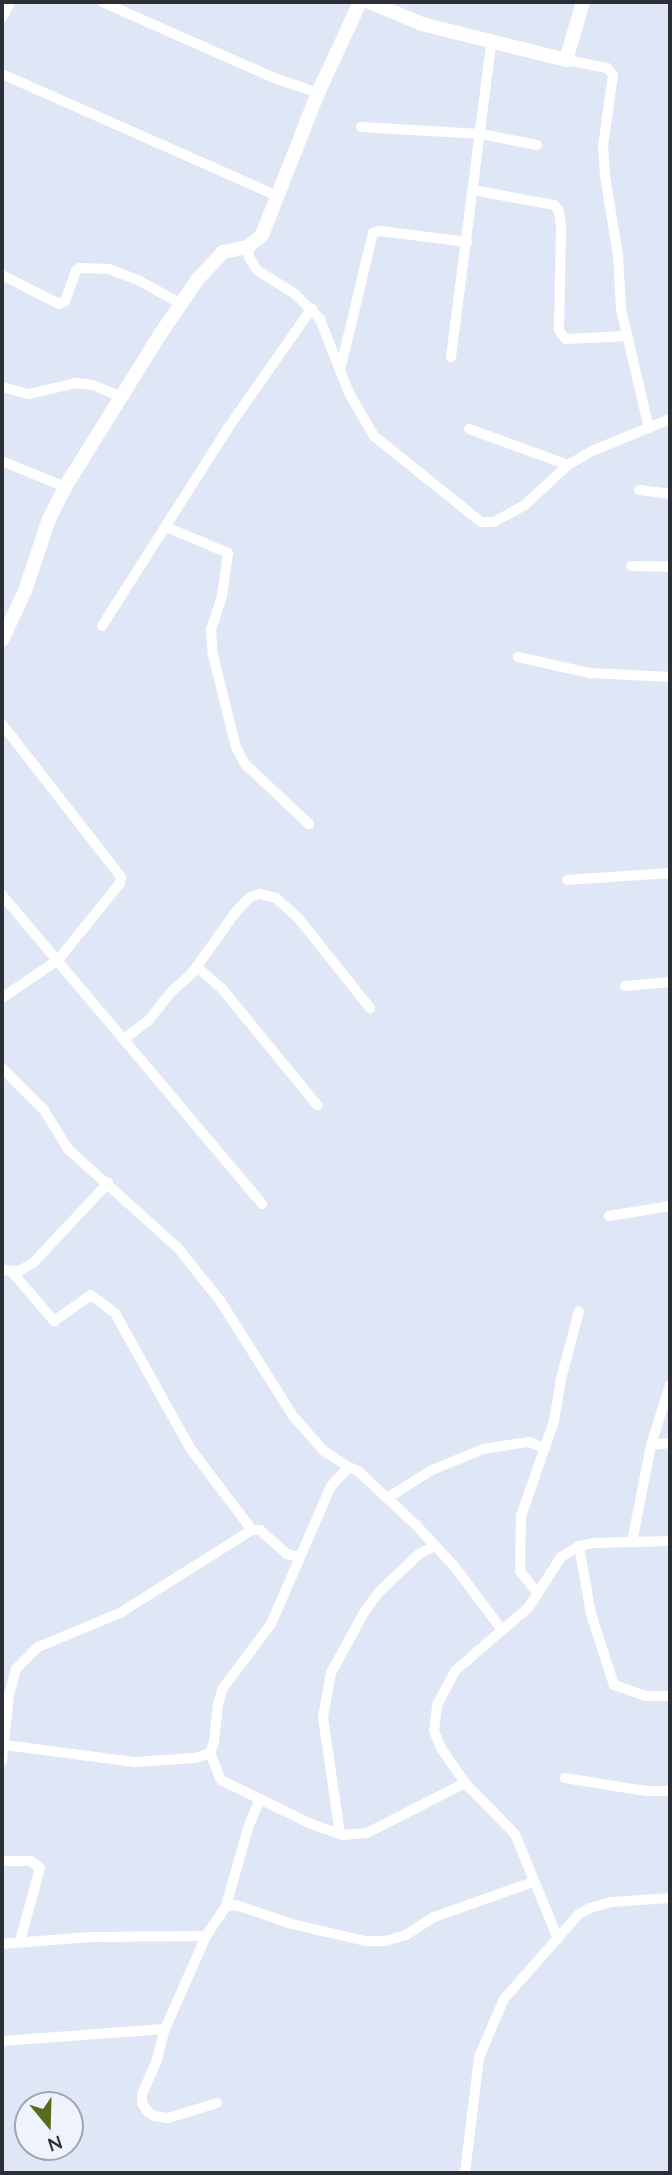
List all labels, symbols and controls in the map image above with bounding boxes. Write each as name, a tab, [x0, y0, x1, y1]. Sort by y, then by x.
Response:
north arrow	[14, 2091, 84, 2161]
text: N	[45, 2130, 66, 2158]

